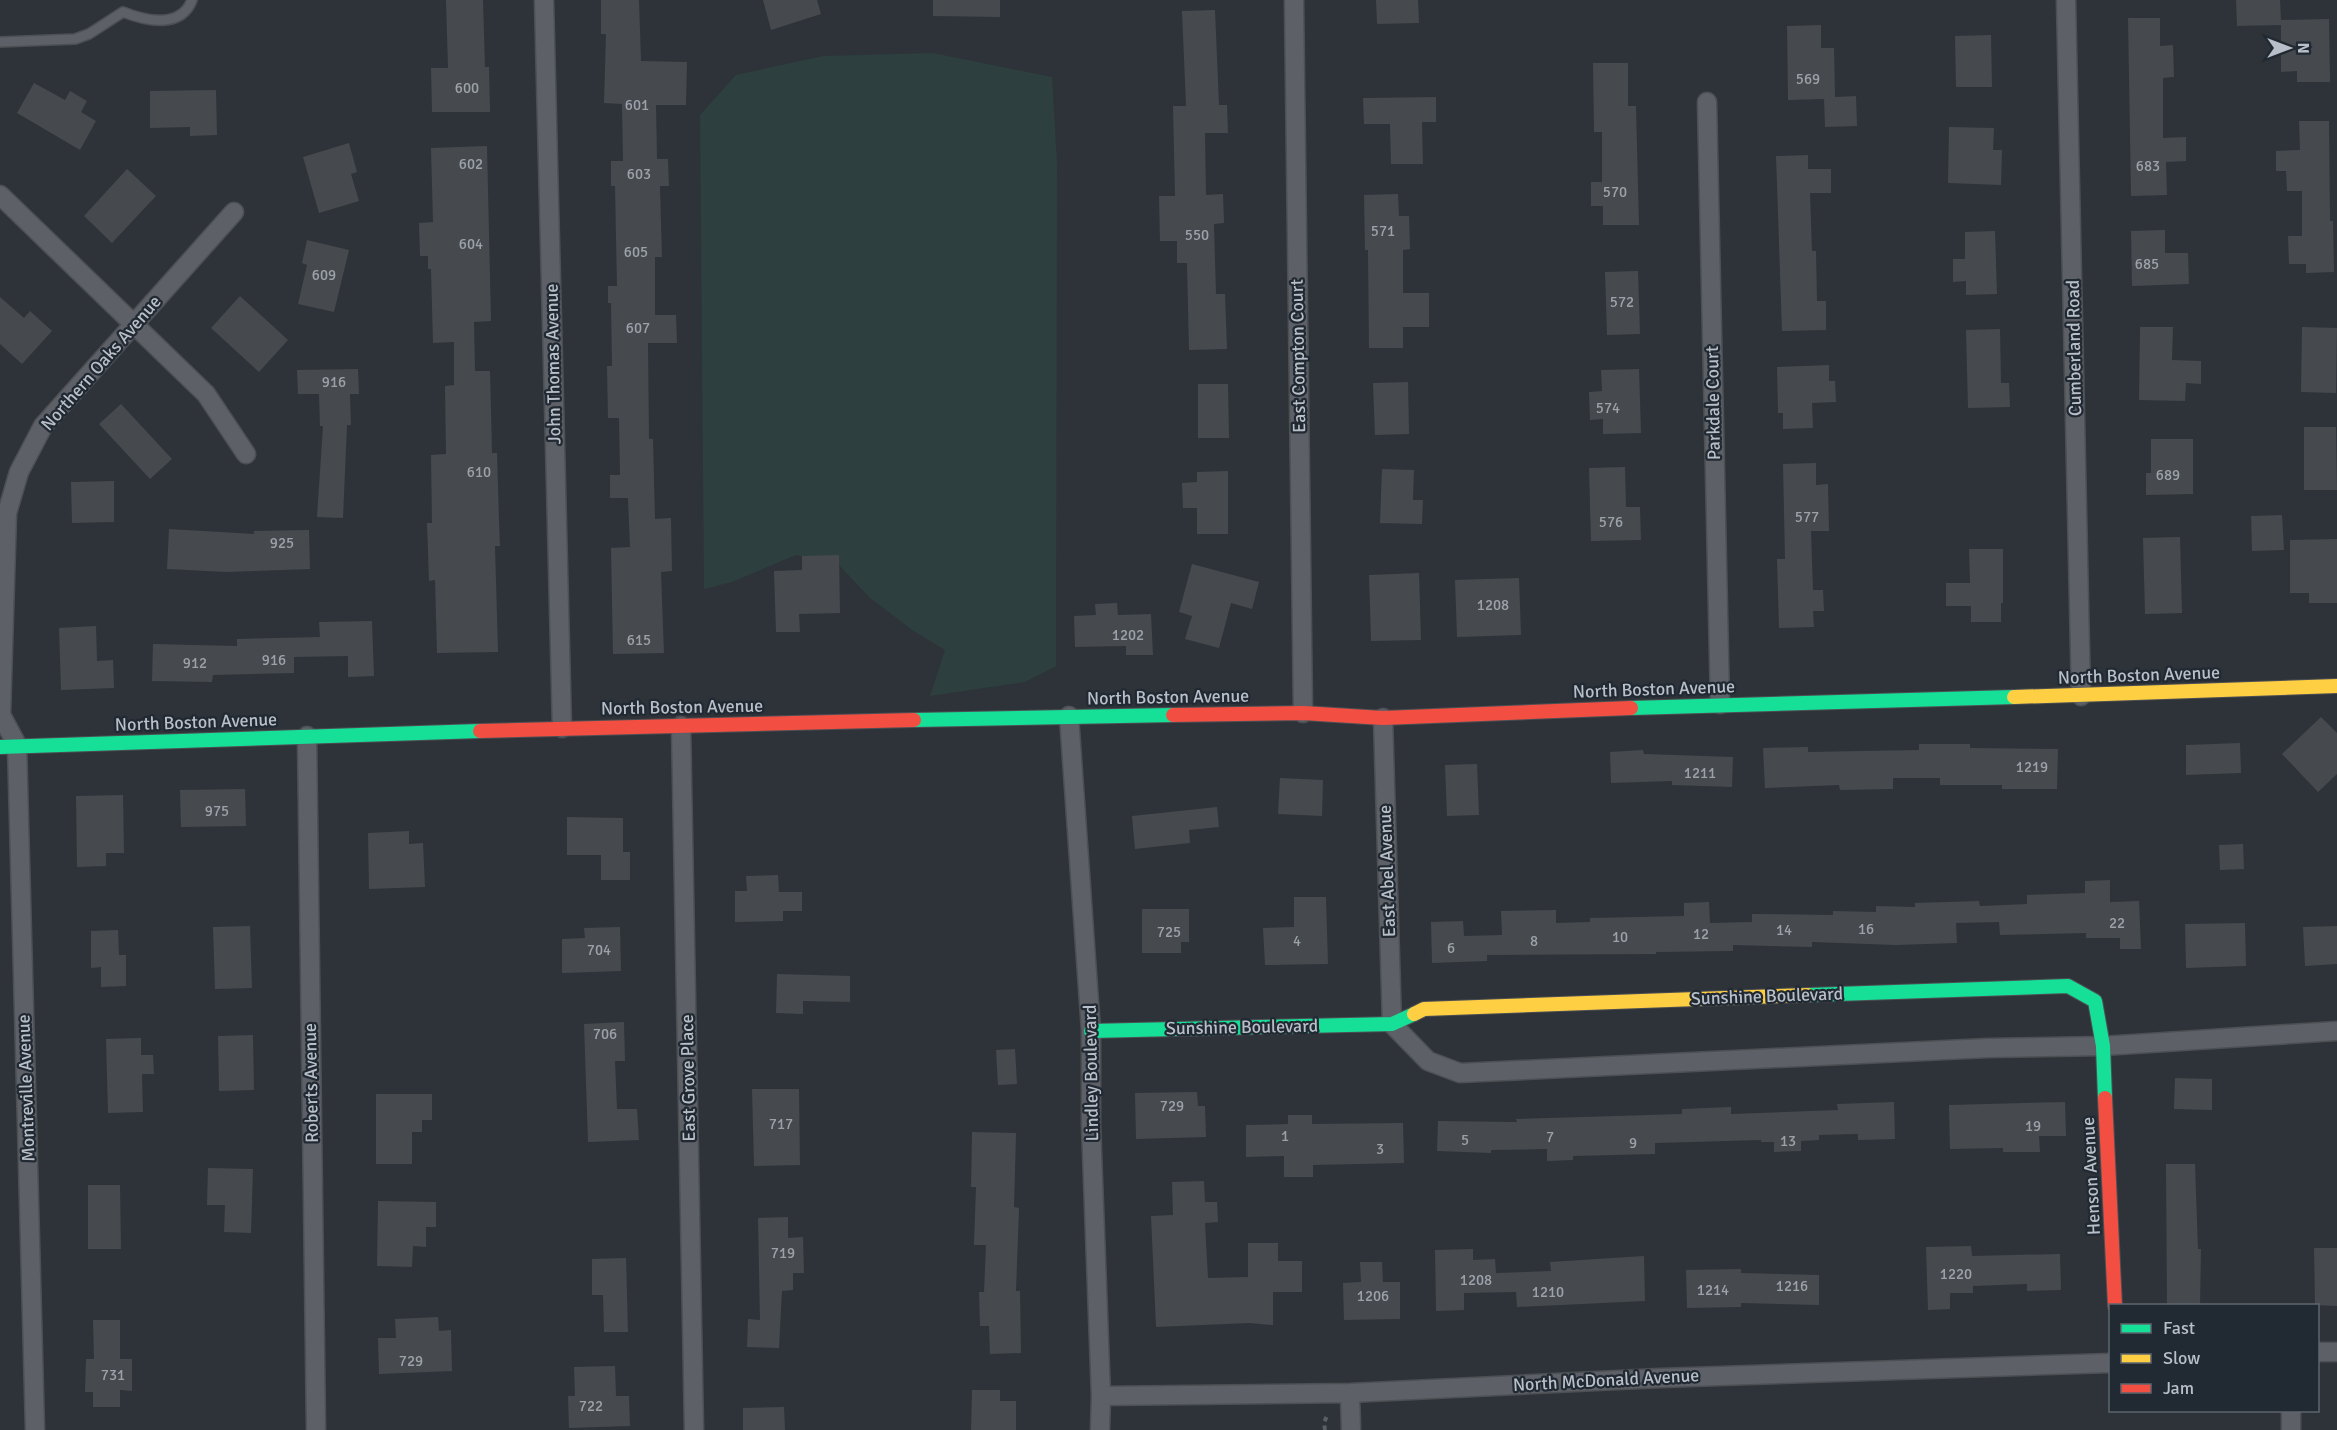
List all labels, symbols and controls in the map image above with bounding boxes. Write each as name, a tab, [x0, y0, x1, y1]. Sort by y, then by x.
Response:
north arrow	[2259, 18, 2319, 78]
text: N	[2293, 42, 2313, 54]
house number: 569	[1796, 70, 1820, 88]
house number: 600	[455, 79, 479, 97]
house number: 601	[625, 96, 649, 114]
house number: 602	[459, 155, 483, 173]
house number: 683	[2136, 157, 2160, 175]
house number: 603	[627, 165, 651, 183]
house number: 570	[1603, 183, 1627, 201]
house number: 571	[1371, 222, 1395, 240]
house number: 550	[1185, 226, 1209, 244]
house number: 604	[459, 235, 483, 253]
house number: 605	[624, 243, 648, 261]
house number: 685	[2135, 255, 2159, 273]
house number: 609	[312, 266, 336, 284]
street label: East Compton Court	[1286, 279, 1310, 433]
street label: Cumberland Road	[2062, 280, 2086, 416]
street label: John Thomas Avenue	[541, 283, 565, 445]
street label: Northern Oaks Avenue	[36, 291, 166, 435]
house number: 572	[1610, 293, 1634, 311]
house number: 607	[626, 319, 650, 337]
street label: Parkdale Court	[1701, 346, 1725, 460]
house number: 916	[322, 373, 346, 391]
house number: 574	[1596, 399, 1620, 417]
house number: 610	[467, 463, 491, 481]
house number: 689	[2156, 466, 2180, 484]
house number: 577	[1795, 508, 1819, 526]
house number: 576	[1599, 513, 1623, 531]
house number: 925	[270, 534, 294, 552]
house number: 1208	[1477, 596, 1509, 614]
house number: 1202	[1112, 626, 1144, 644]
house number: 615	[627, 631, 651, 649]
house number: 916	[262, 651, 286, 669]
house number: 912	[183, 654, 207, 672]
street label: North Boston Avenue	[2057, 661, 2221, 689]
street label: North Boston Avenue	[1572, 675, 1736, 703]
street label: North Boston Avenue	[1087, 685, 1249, 709]
street label: North Boston Avenue	[601, 695, 763, 719]
street label: North Boston Avenue	[114, 708, 278, 736]
house number: 1219	[2016, 758, 2048, 776]
house number: 1211	[1684, 764, 1716, 782]
house number: 975	[205, 802, 229, 820]
street label: East Abel Avenue	[1374, 804, 1400, 938]
house number: 22	[2109, 914, 2125, 932]
house number: 16	[1858, 920, 1874, 938]
house number: 14	[1776, 921, 1792, 939]
house number: 725	[1157, 923, 1181, 941]
house number: 12	[1693, 925, 1709, 943]
house number: 10	[1612, 928, 1628, 946]
house number: 4	[1293, 932, 1301, 950]
house number: 8	[1530, 932, 1538, 950]
house number: 6	[1447, 939, 1455, 957]
house number: 704	[587, 941, 611, 959]
street label: Sunshine Boulevard	[1691, 982, 1843, 1010]
street label: Lindley Boulevard	[1079, 1004, 1103, 1142]
street label: Montreville Avenue	[12, 1014, 40, 1162]
street label: East Grove Place	[676, 1014, 700, 1142]
street label: Sunshine Boulevard	[1166, 1015, 1318, 1039]
street label: Roberts Avenue	[299, 1023, 323, 1143]
house number: 706	[593, 1025, 617, 1043]
house number: 729	[1160, 1097, 1184, 1115]
house number: 717	[769, 1115, 793, 1133]
street label: Henson Avenue	[2077, 1116, 2105, 1236]
house number: 19	[2025, 1117, 2041, 1135]
house number: 1	[1281, 1127, 1289, 1145]
house number: 7	[1546, 1128, 1554, 1146]
house number: 5	[1461, 1131, 1469, 1149]
house number: 13	[1780, 1132, 1796, 1150]
house number: 9	[1629, 1134, 1637, 1152]
house number: 3	[1376, 1140, 1384, 1158]
house number: 719	[771, 1244, 795, 1262]
house number: 1220	[1940, 1265, 1972, 1283]
house number: 1208	[1460, 1271, 1492, 1289]
house number: 1216	[1776, 1277, 1808, 1295]
house number: 1214	[1697, 1281, 1729, 1299]
house number: 1210	[1532, 1283, 1564, 1301]
house number: 1206	[1357, 1287, 1389, 1305]
legend	[2109, 1304, 2319, 1412]
text: Fast	[2163, 1317, 2195, 1339]
text: Slow	[2163, 1347, 2200, 1369]
house number: 729	[399, 1352, 423, 1370]
street label: North McDonald Avenue	[1512, 1364, 1700, 1396]
house number: 731	[101, 1366, 125, 1384]
text: Jam	[2163, 1377, 2194, 1399]
house number: 722	[579, 1397, 603, 1415]

